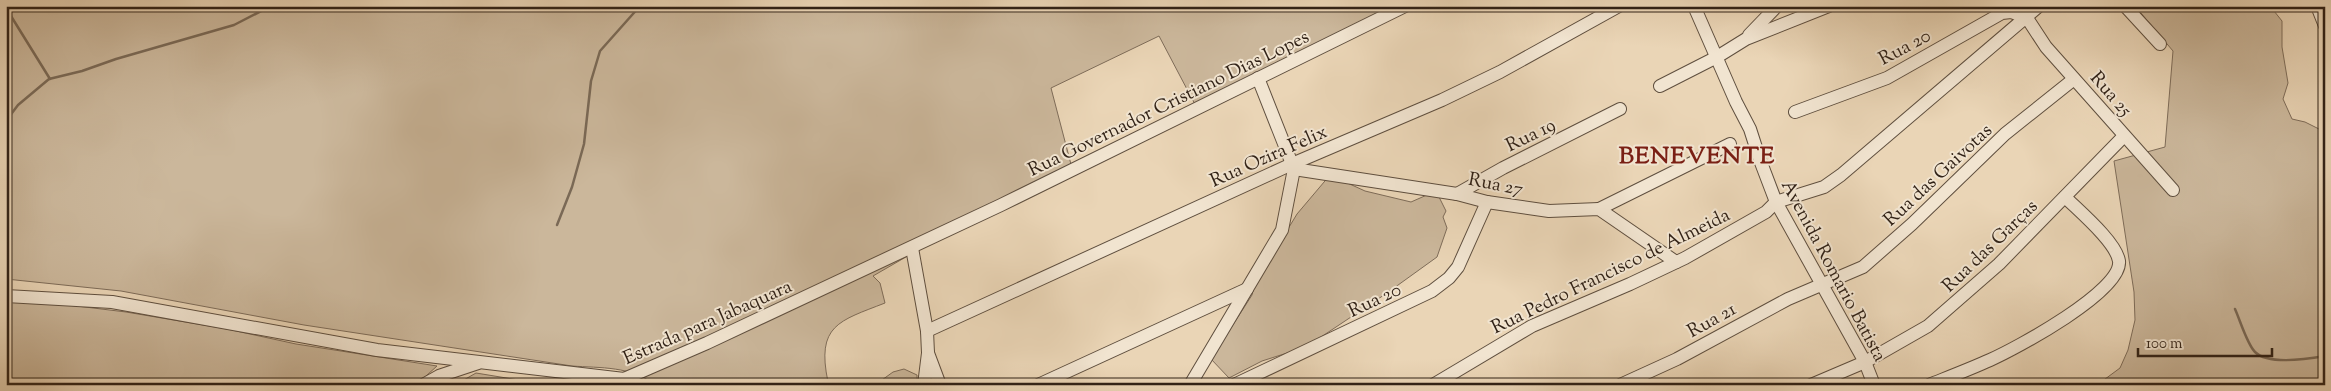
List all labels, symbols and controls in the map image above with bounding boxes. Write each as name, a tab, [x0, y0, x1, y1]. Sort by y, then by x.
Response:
street label: Rua 20	[1874, 23, 1936, 73]
street label: Rua Governador Cristiano Dias Lopes	[1024, 24, 1314, 184]
street label: Rua 25	[2083, 66, 2138, 124]
street label: Rua 19	[1502, 113, 1561, 160]
street label: Rua das Gaivotas	[1878, 118, 1999, 233]
street label: Rua Ozira Felix	[1206, 119, 1332, 195]
district label: BENEVENTE	[1619, 140, 1775, 174]
street label: Rua 27	[1466, 167, 1526, 204]
street label: Avenida Romario Batista	[1773, 175, 1892, 367]
street label: Rua das Garças	[1937, 194, 2045, 300]
street label: Rua Pedro Francisco de Almeida	[1487, 202, 1735, 342]
street label: Estrada para Jabaquara	[619, 274, 797, 373]
street label: Rua 20	[1344, 277, 1406, 325]
street label: Rua 21	[1683, 296, 1742, 346]
scale bar	[2138, 326, 2272, 358]
text: 100 m	[2146, 334, 2183, 355]

